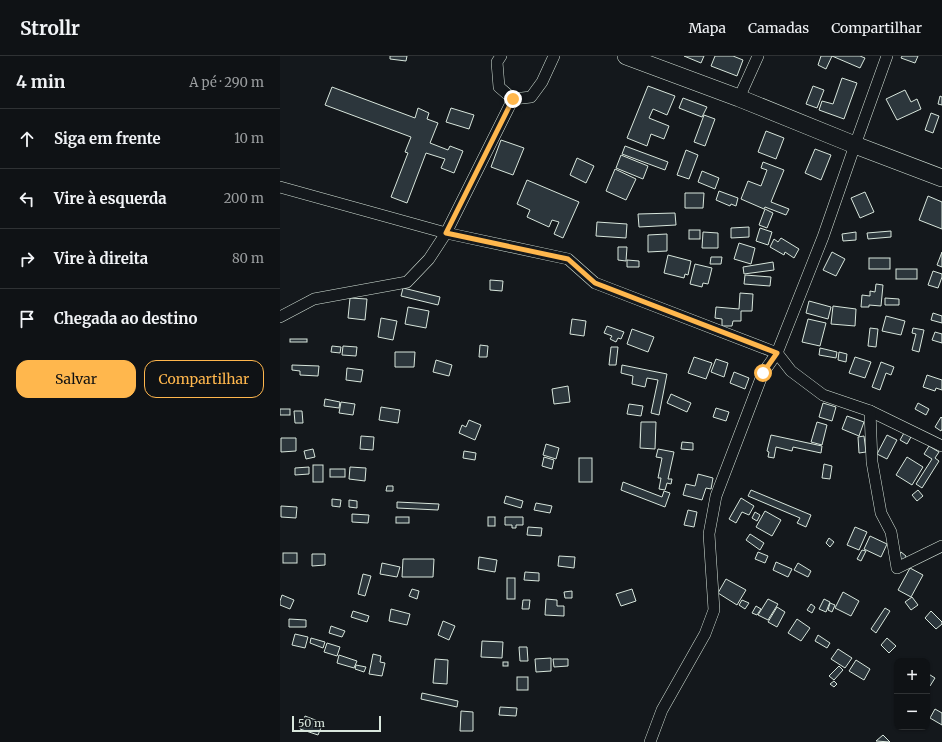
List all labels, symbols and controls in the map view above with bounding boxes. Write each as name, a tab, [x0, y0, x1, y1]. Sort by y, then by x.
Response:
text: Strollr	[20, 16, 80, 40]
text: Mapa	[688, 19, 726, 37]
text: Camadas	[748, 19, 809, 37]
text: Compartilhar	[831, 19, 922, 37]
text: 4 min	[16, 71, 65, 93]
text: A pé · 290 m	[189, 74, 264, 91]
route end	[504, 90, 522, 108]
icon: ahead	[16, 128, 38, 150]
text: Siga em frente	[54, 129, 161, 148]
text: 10 m	[234, 130, 264, 147]
icon: left	[16, 188, 38, 210]
text: Vire à esquerda	[54, 189, 167, 208]
text: 200 m	[224, 190, 264, 207]
icon: right	[16, 248, 38, 270]
text: Vire à direita	[54, 249, 148, 268]
text: 80 m	[232, 250, 264, 267]
icon: arrive	[16, 308, 38, 330]
text: Chegada ao destino	[54, 309, 197, 328]
button: Salvar	[16, 360, 136, 398]
button: Compartilhar	[144, 360, 264, 398]
route start	[754, 364, 772, 382]
map controls	[894, 658, 930, 730]
button: +	[894, 658, 930, 694]
button: −	[894, 694, 930, 730]
scale bar	[292, 714, 381, 733]
text: 50 m	[298, 716, 325, 730]

